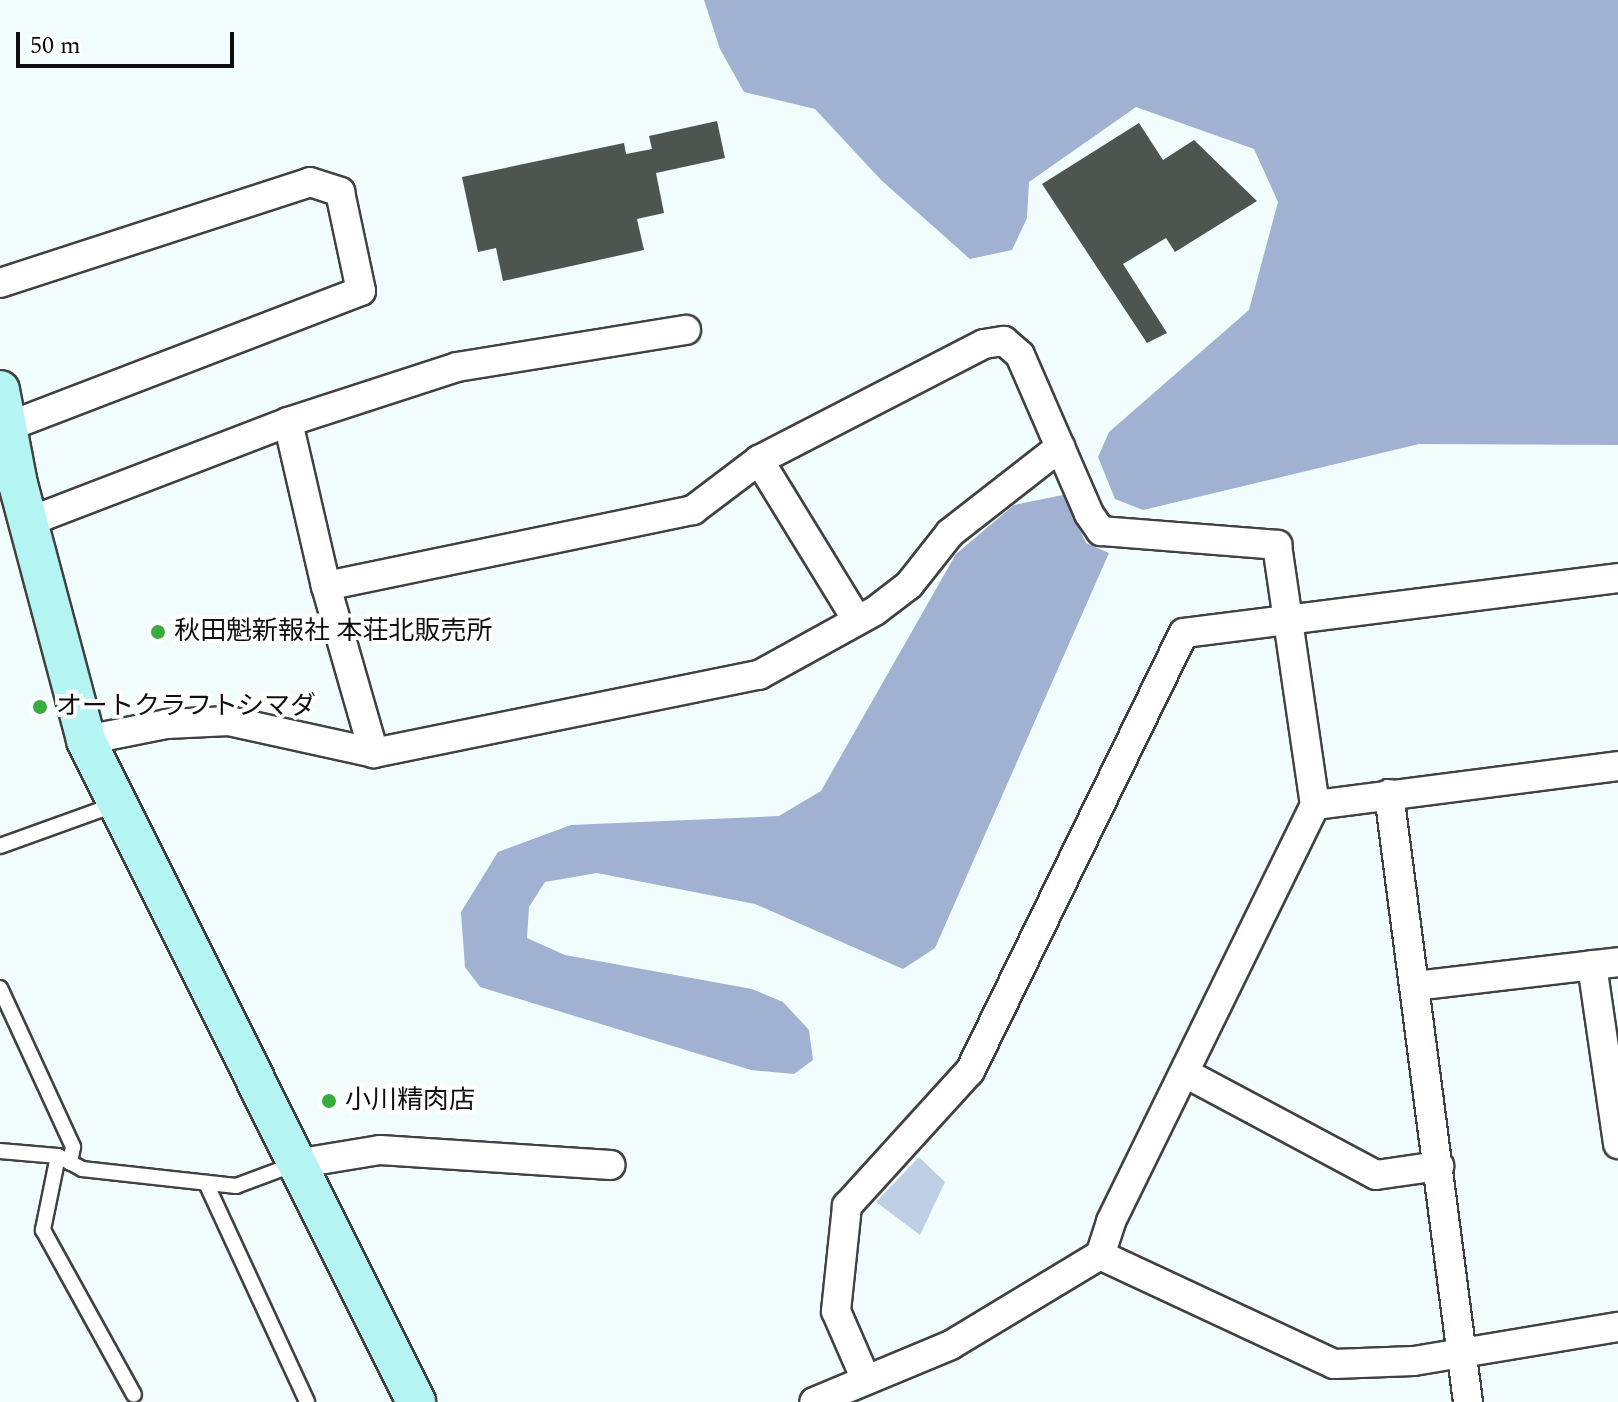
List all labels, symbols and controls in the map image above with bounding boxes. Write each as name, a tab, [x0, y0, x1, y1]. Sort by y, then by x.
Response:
scale bar	[20, 16, 238, 66]
text: 50 m	[30, 28, 81, 64]
place label: 秋田魁新報社 本荘北販売所	[174, 616, 492, 648]
marker: 秋田魁新報社 本荘北販売所	[149, 623, 167, 641]
place label: オートクラフトシマダ	[56, 691, 316, 723]
marker: オートクラフトシマダ	[31, 698, 49, 716]
place label: 小川精肉店	[345, 1085, 475, 1117]
marker: 小川精肉店	[320, 1092, 338, 1110]

